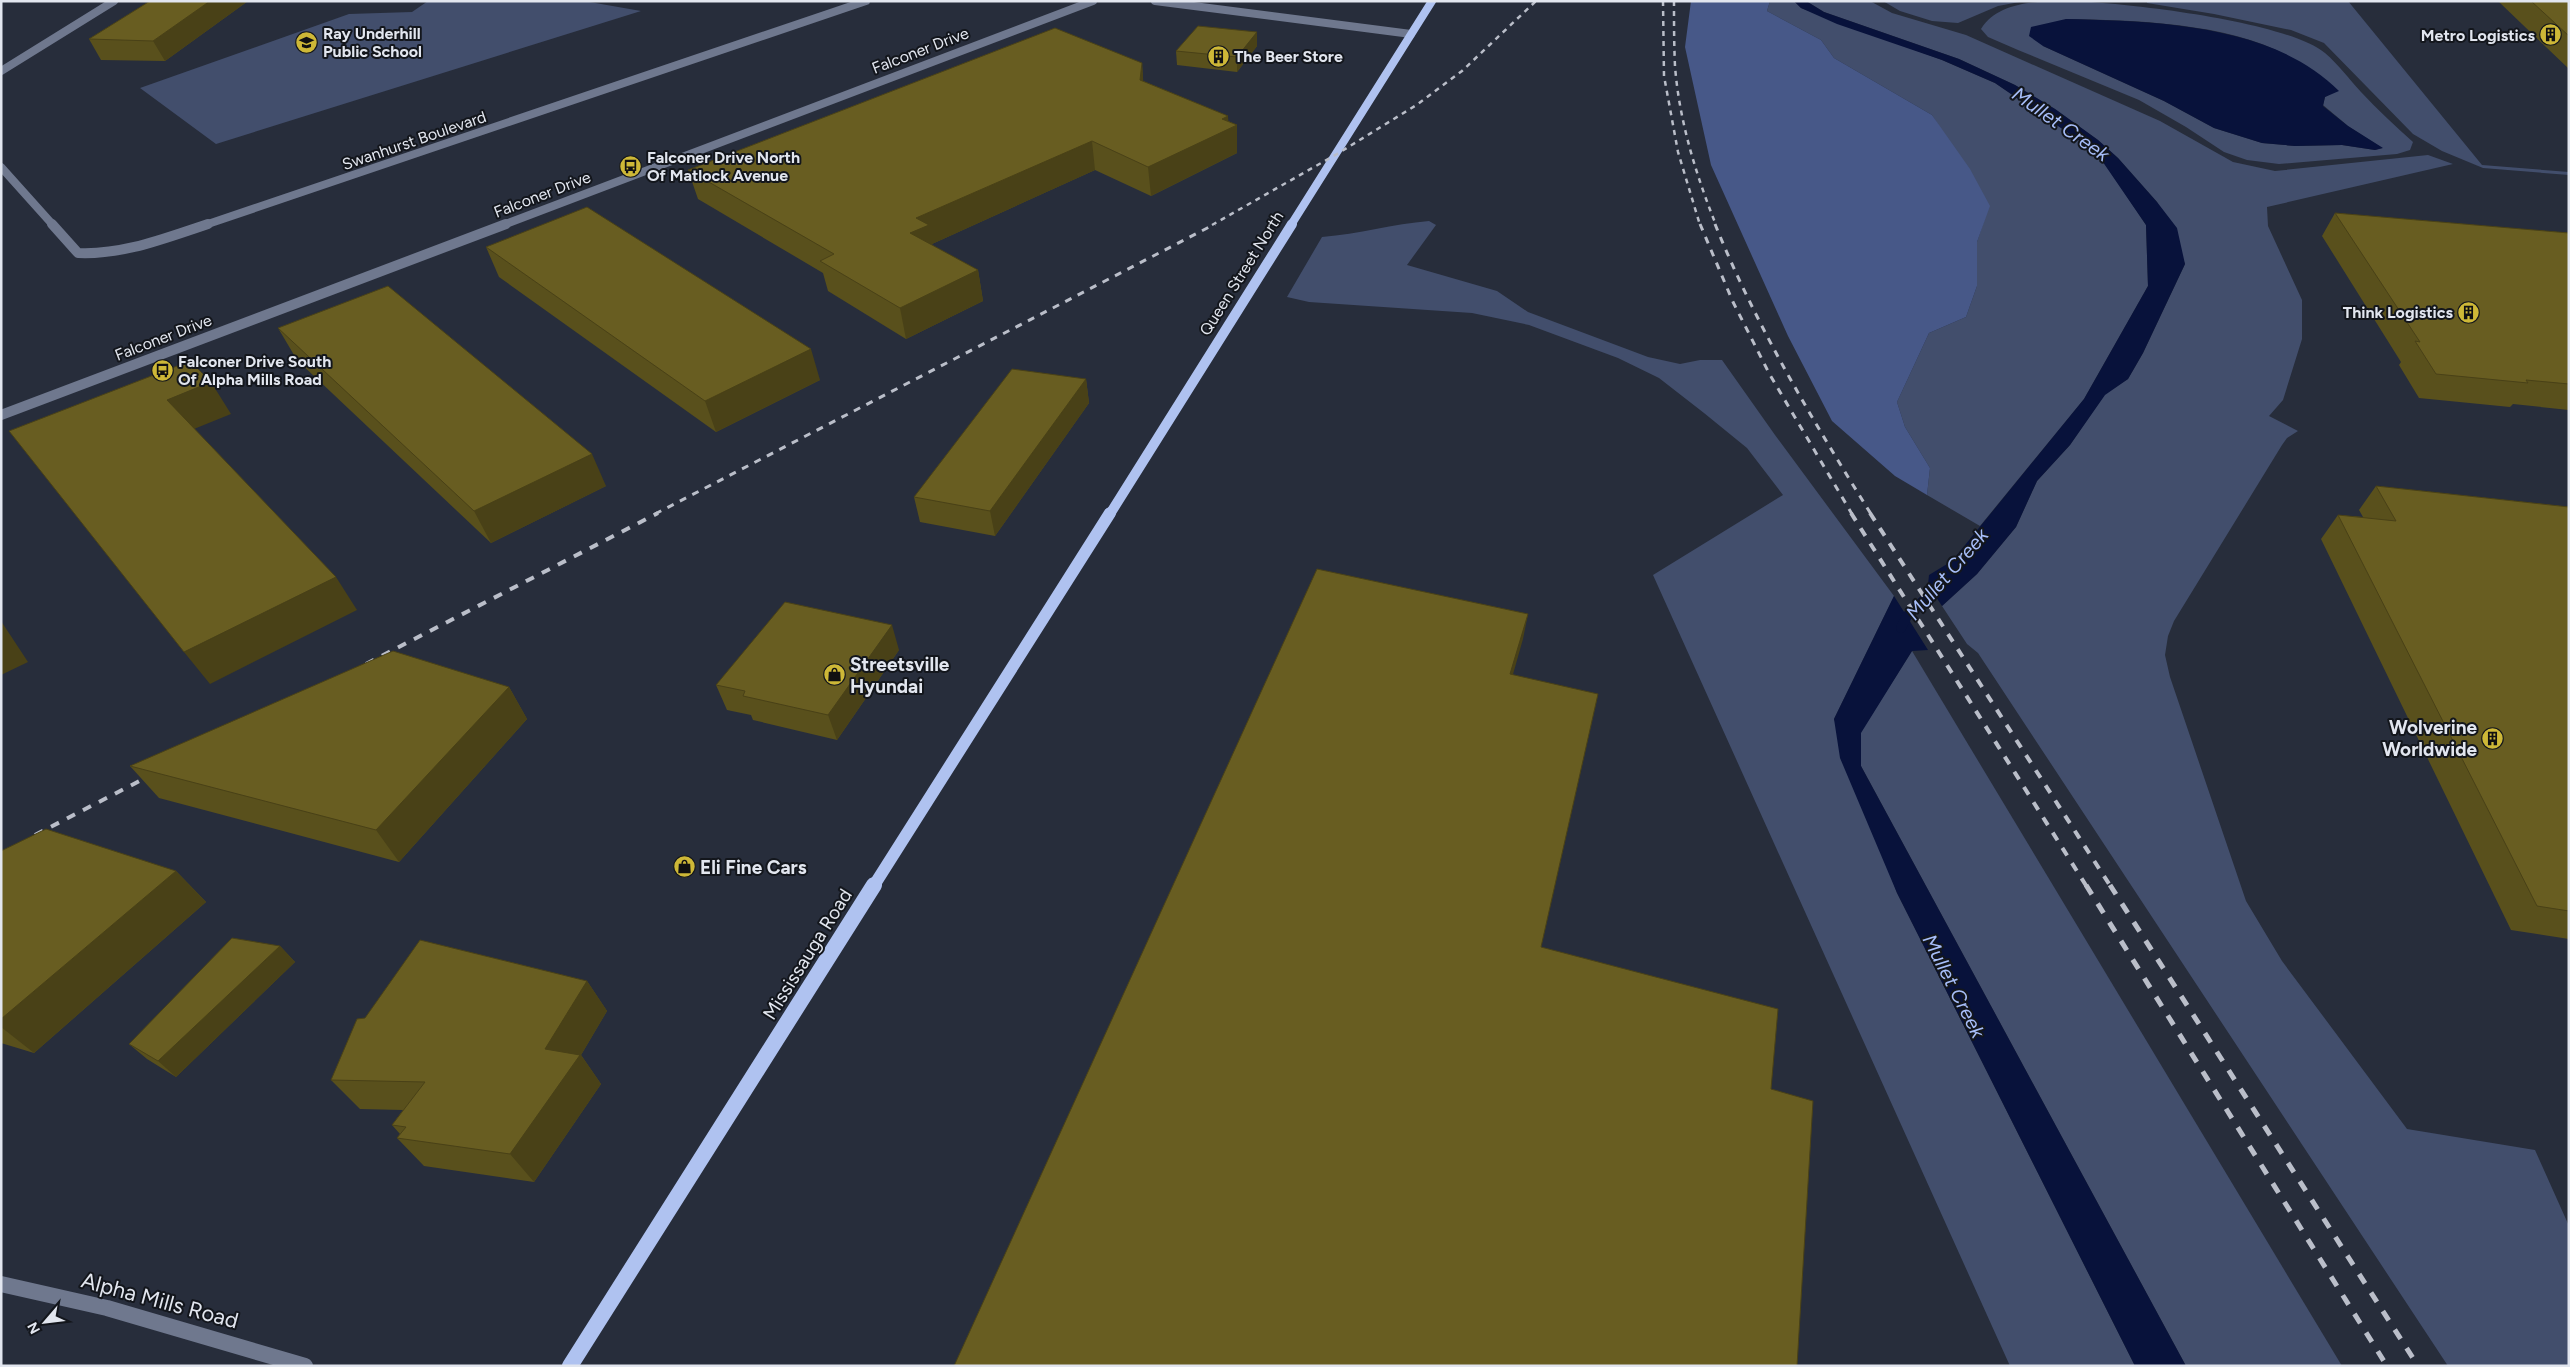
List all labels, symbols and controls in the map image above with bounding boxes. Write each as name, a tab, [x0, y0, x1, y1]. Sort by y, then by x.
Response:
street label: Falconer Drive	[869, 23, 972, 78]
building icon: Metro Logistics	[2539, 23, 2563, 47]
place label: Ray Underhill Public School	[323, 24, 422, 61]
place label: Metro Logistics	[2421, 26, 2536, 45]
school or university icon: Ray Underhill Public School	[295, 30, 319, 54]
building icon: The Beer Store	[1206, 44, 1230, 68]
place label: The Beer Store	[1234, 47, 1343, 66]
water label: Mullet Creek	[2008, 82, 2115, 167]
street label: Swanhurst Boulevard	[340, 107, 489, 174]
place label: Falconer Drive North Of Matlock Avenue	[647, 148, 800, 185]
bus stop icon: Falconer Drive North Of Matlock Avenue	[619, 154, 643, 178]
street label: Falconer Drive	[491, 167, 594, 222]
street label: Queen Street North	[1196, 208, 1287, 339]
building icon: Think Logistics	[2457, 300, 2481, 324]
place label: Think Logistics	[2343, 303, 2454, 322]
street label: Falconer Drive	[112, 310, 215, 365]
place label: Falconer Drive South Of Alpha Mills Road	[178, 352, 331, 389]
bus stop icon: Falconer Drive South Of Alpha Mills Road	[150, 358, 174, 382]
water label: Mullet Creek	[1901, 522, 1994, 625]
place label: Streetsville Hyundai	[850, 653, 950, 698]
shop icon: Streetsville Hyundai	[822, 663, 846, 687]
place label: Wolverine Worldwide	[2382, 716, 2477, 761]
building icon: Wolverine Worldwide	[2481, 726, 2505, 750]
shop icon: Eli Fine Cars	[672, 855, 696, 879]
place label: Eli Fine Cars	[700, 856, 807, 879]
street label: Mississauga Road	[758, 885, 857, 1024]
water label: Mullet Creek	[1918, 930, 1991, 1043]
street label: Alpha Mills Road	[78, 1267, 241, 1334]
north arrow	[20, 1297, 70, 1347]
text: N	[24, 1319, 44, 1337]

